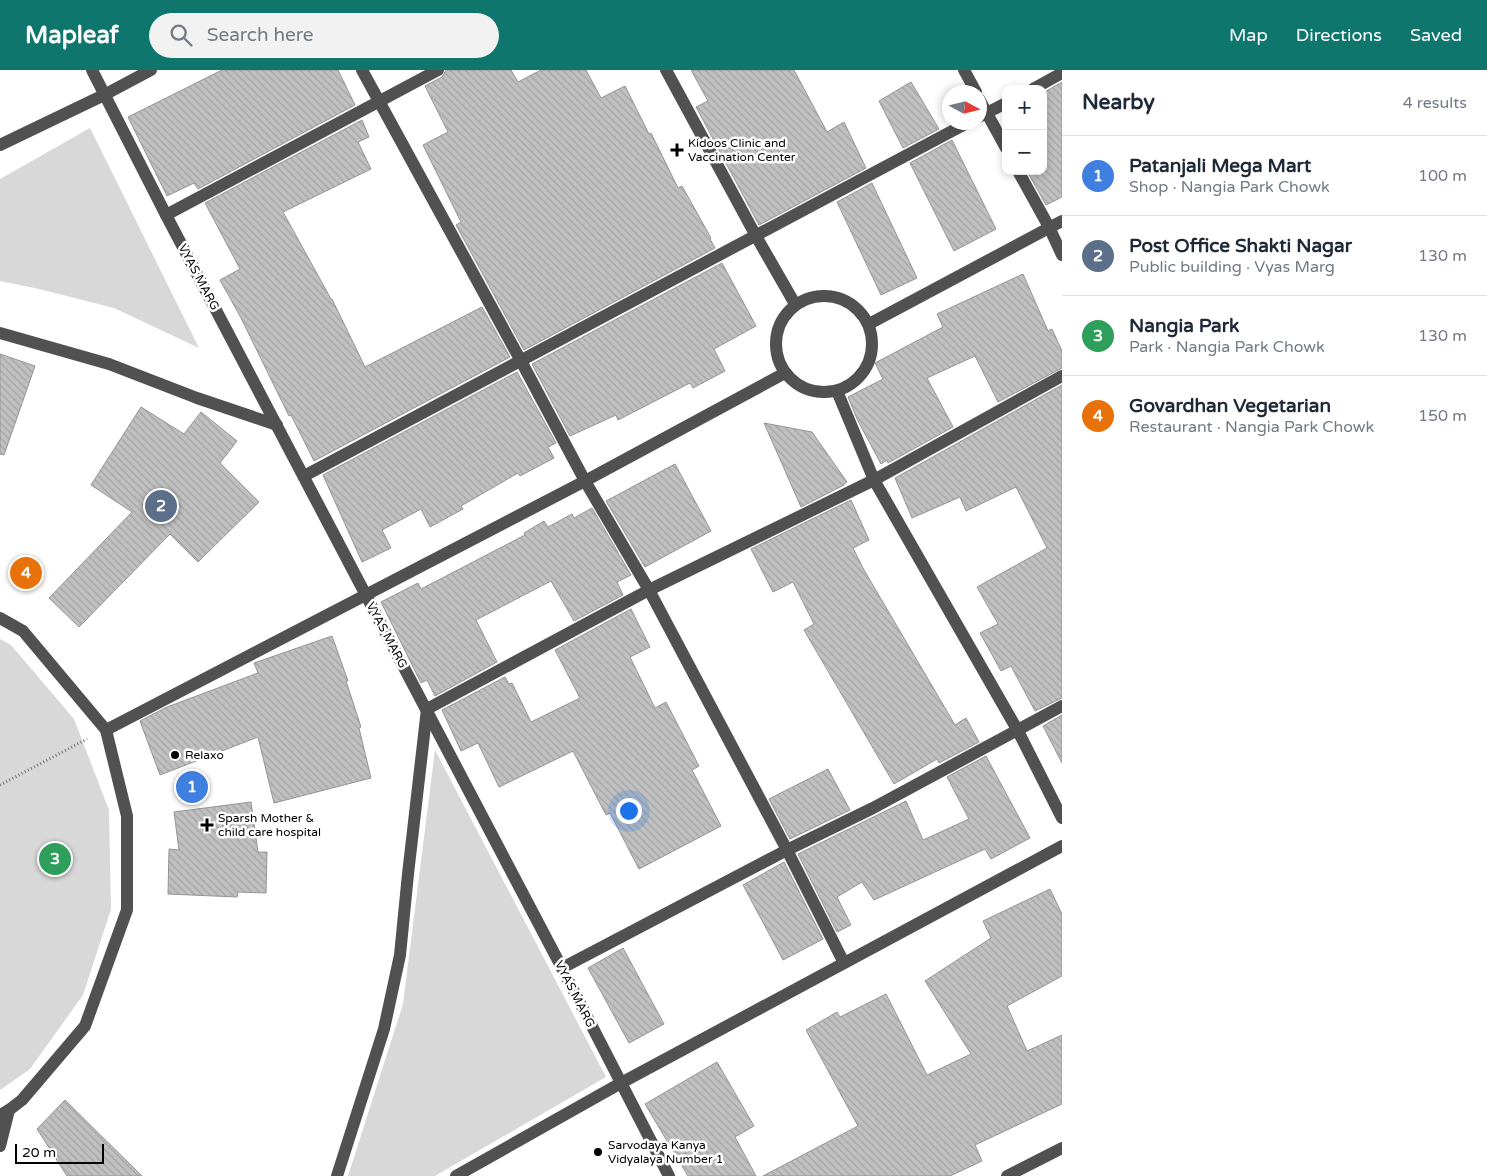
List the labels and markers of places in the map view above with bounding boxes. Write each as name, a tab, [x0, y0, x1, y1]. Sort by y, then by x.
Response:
place label: Kidoos Clinic and Vaccination Center	[688, 136, 796, 164]
marker: Kidoos Clinic and Vaccination Center	[670, 143, 684, 157]
pin: 2	[145, 487, 177, 525]
pin: 4	[10, 554, 42, 592]
place label: Relaxo	[185, 748, 224, 762]
marker: Relaxo	[169, 749, 181, 761]
pin: 1	[176, 768, 208, 806]
place label: Sparsh Mother & child care hospital	[218, 811, 321, 839]
marker: Sparsh Mother & child care hospital	[200, 818, 214, 832]
pin: 3	[39, 840, 71, 878]
place label: Sarvodaya Kanya Vidyalaya Number 1	[608, 1138, 723, 1166]
marker: Sarvodaya Kanya Vidyalaya Number 1	[592, 1146, 604, 1158]

